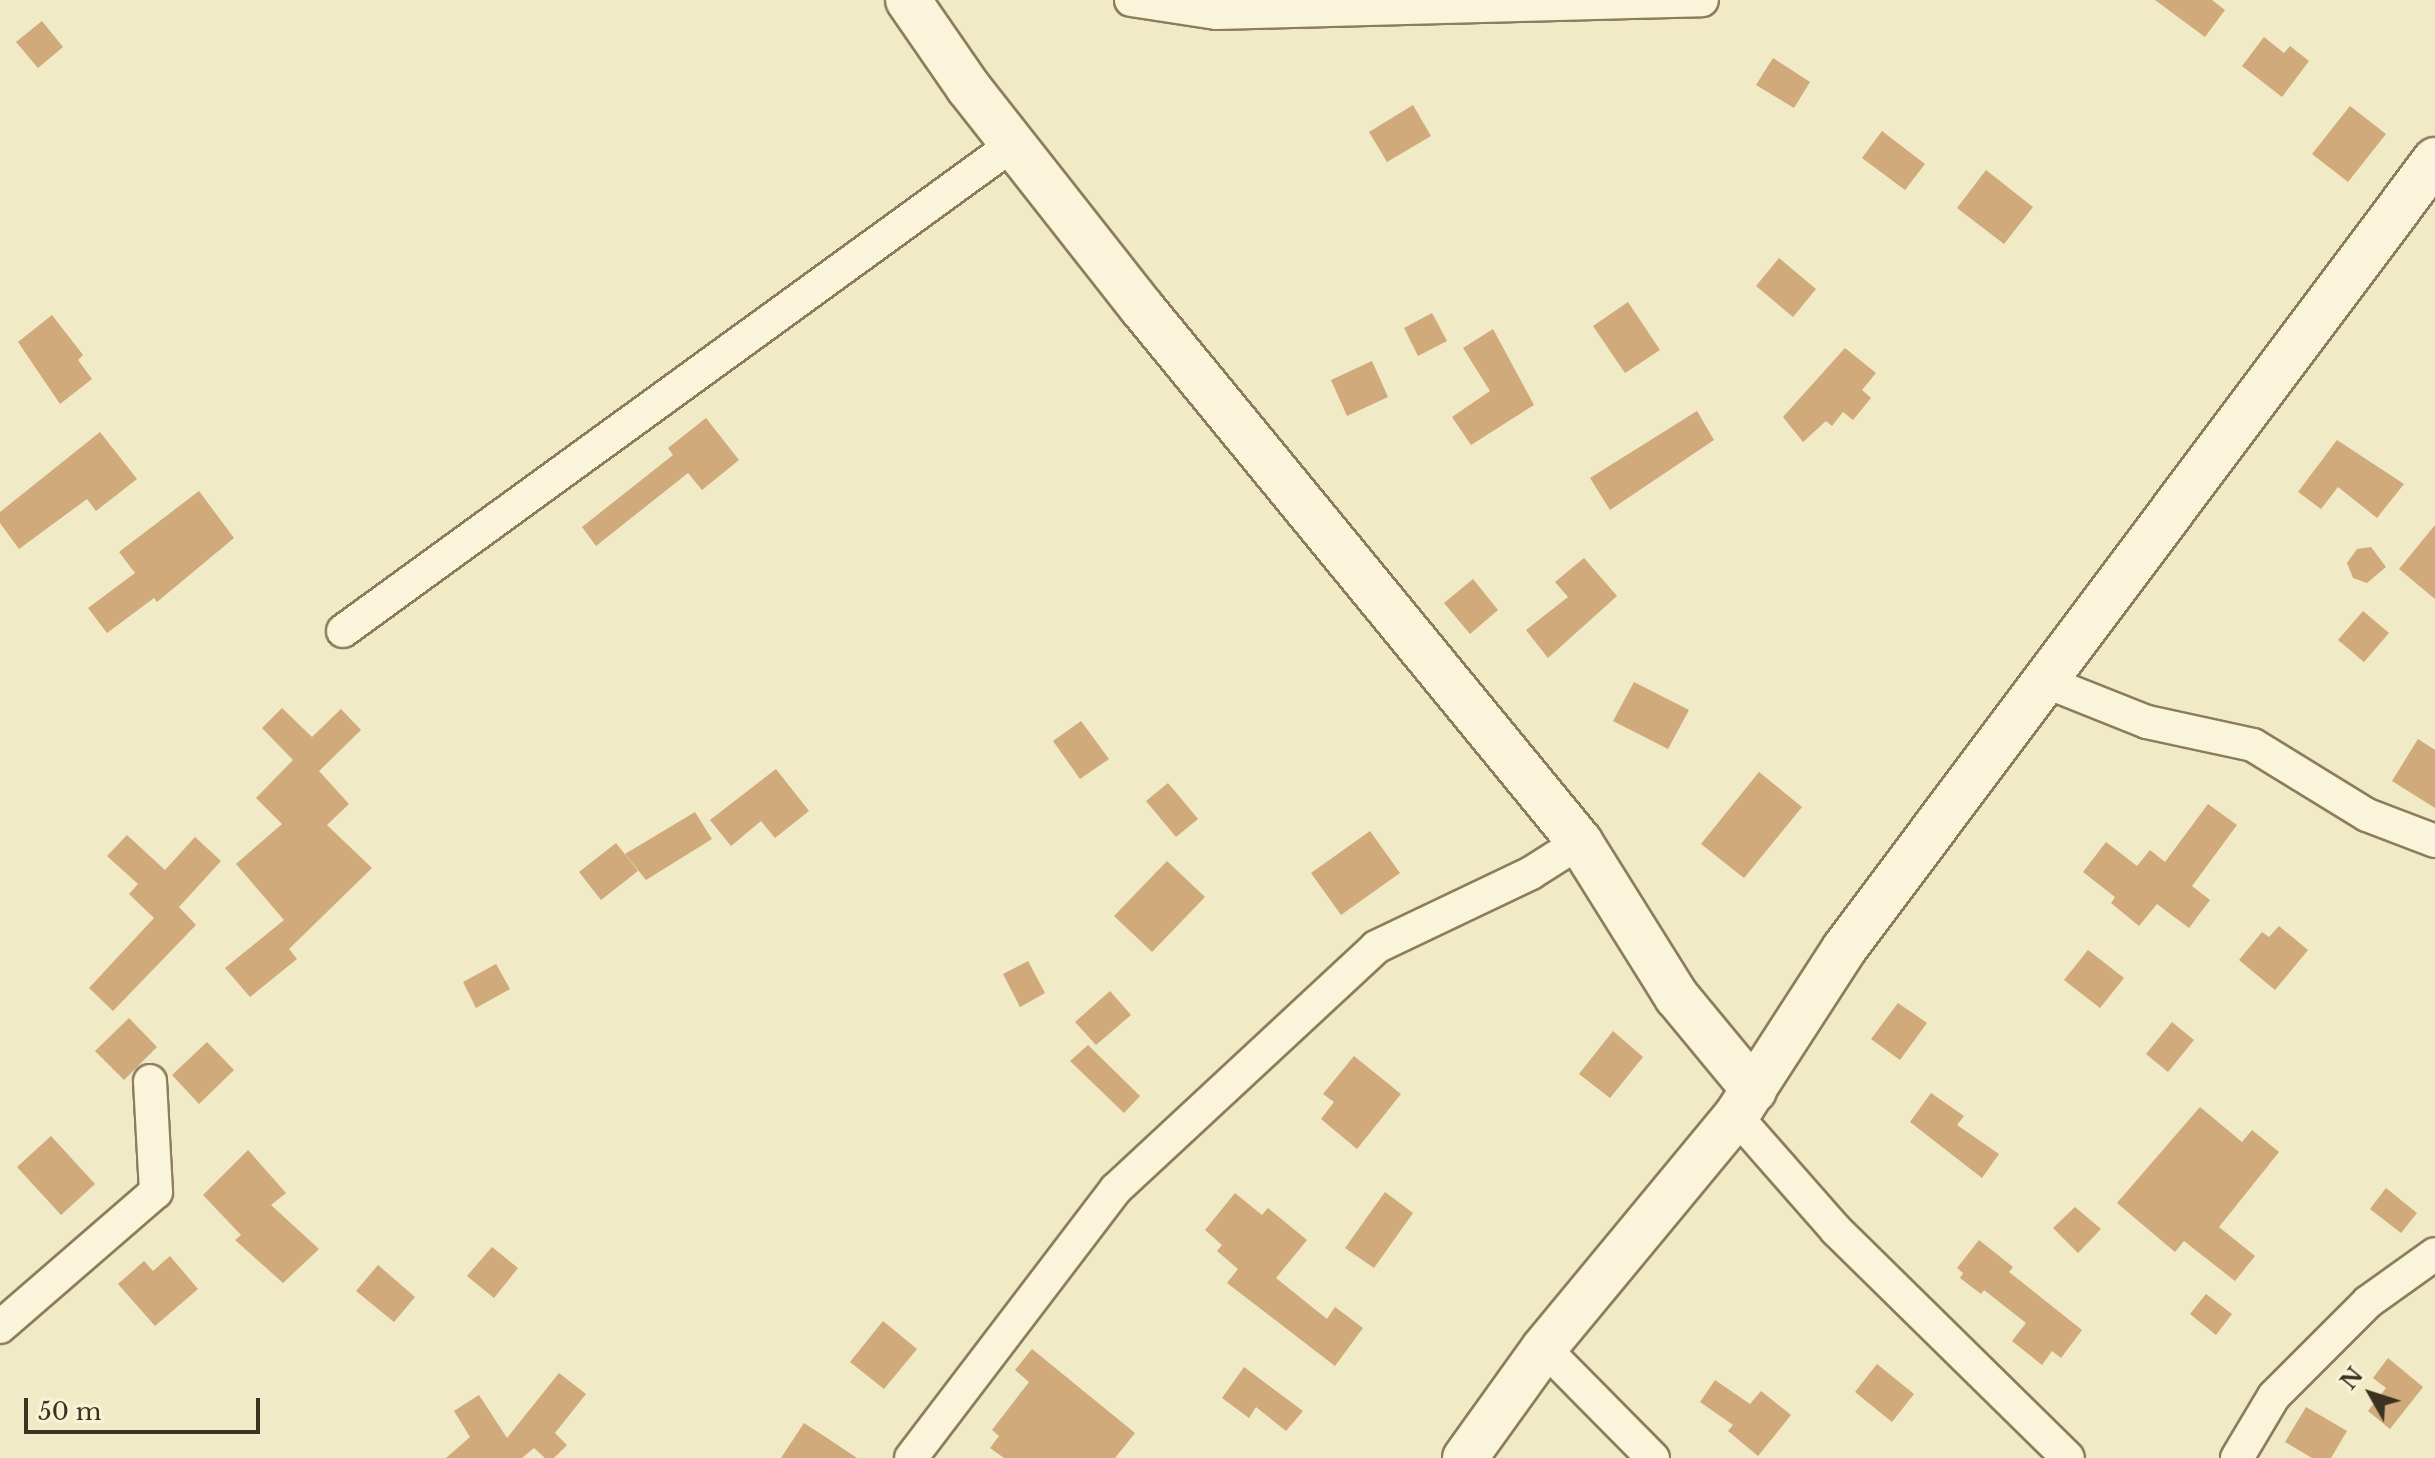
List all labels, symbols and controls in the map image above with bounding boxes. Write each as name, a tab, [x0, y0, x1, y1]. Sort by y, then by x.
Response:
north arrow	[2331, 1354, 2411, 1434]
text: N	[2335, 1362, 2369, 1395]
scale bar	[28, 1382, 264, 1432]
text: 50 m	[38, 1397, 101, 1426]

